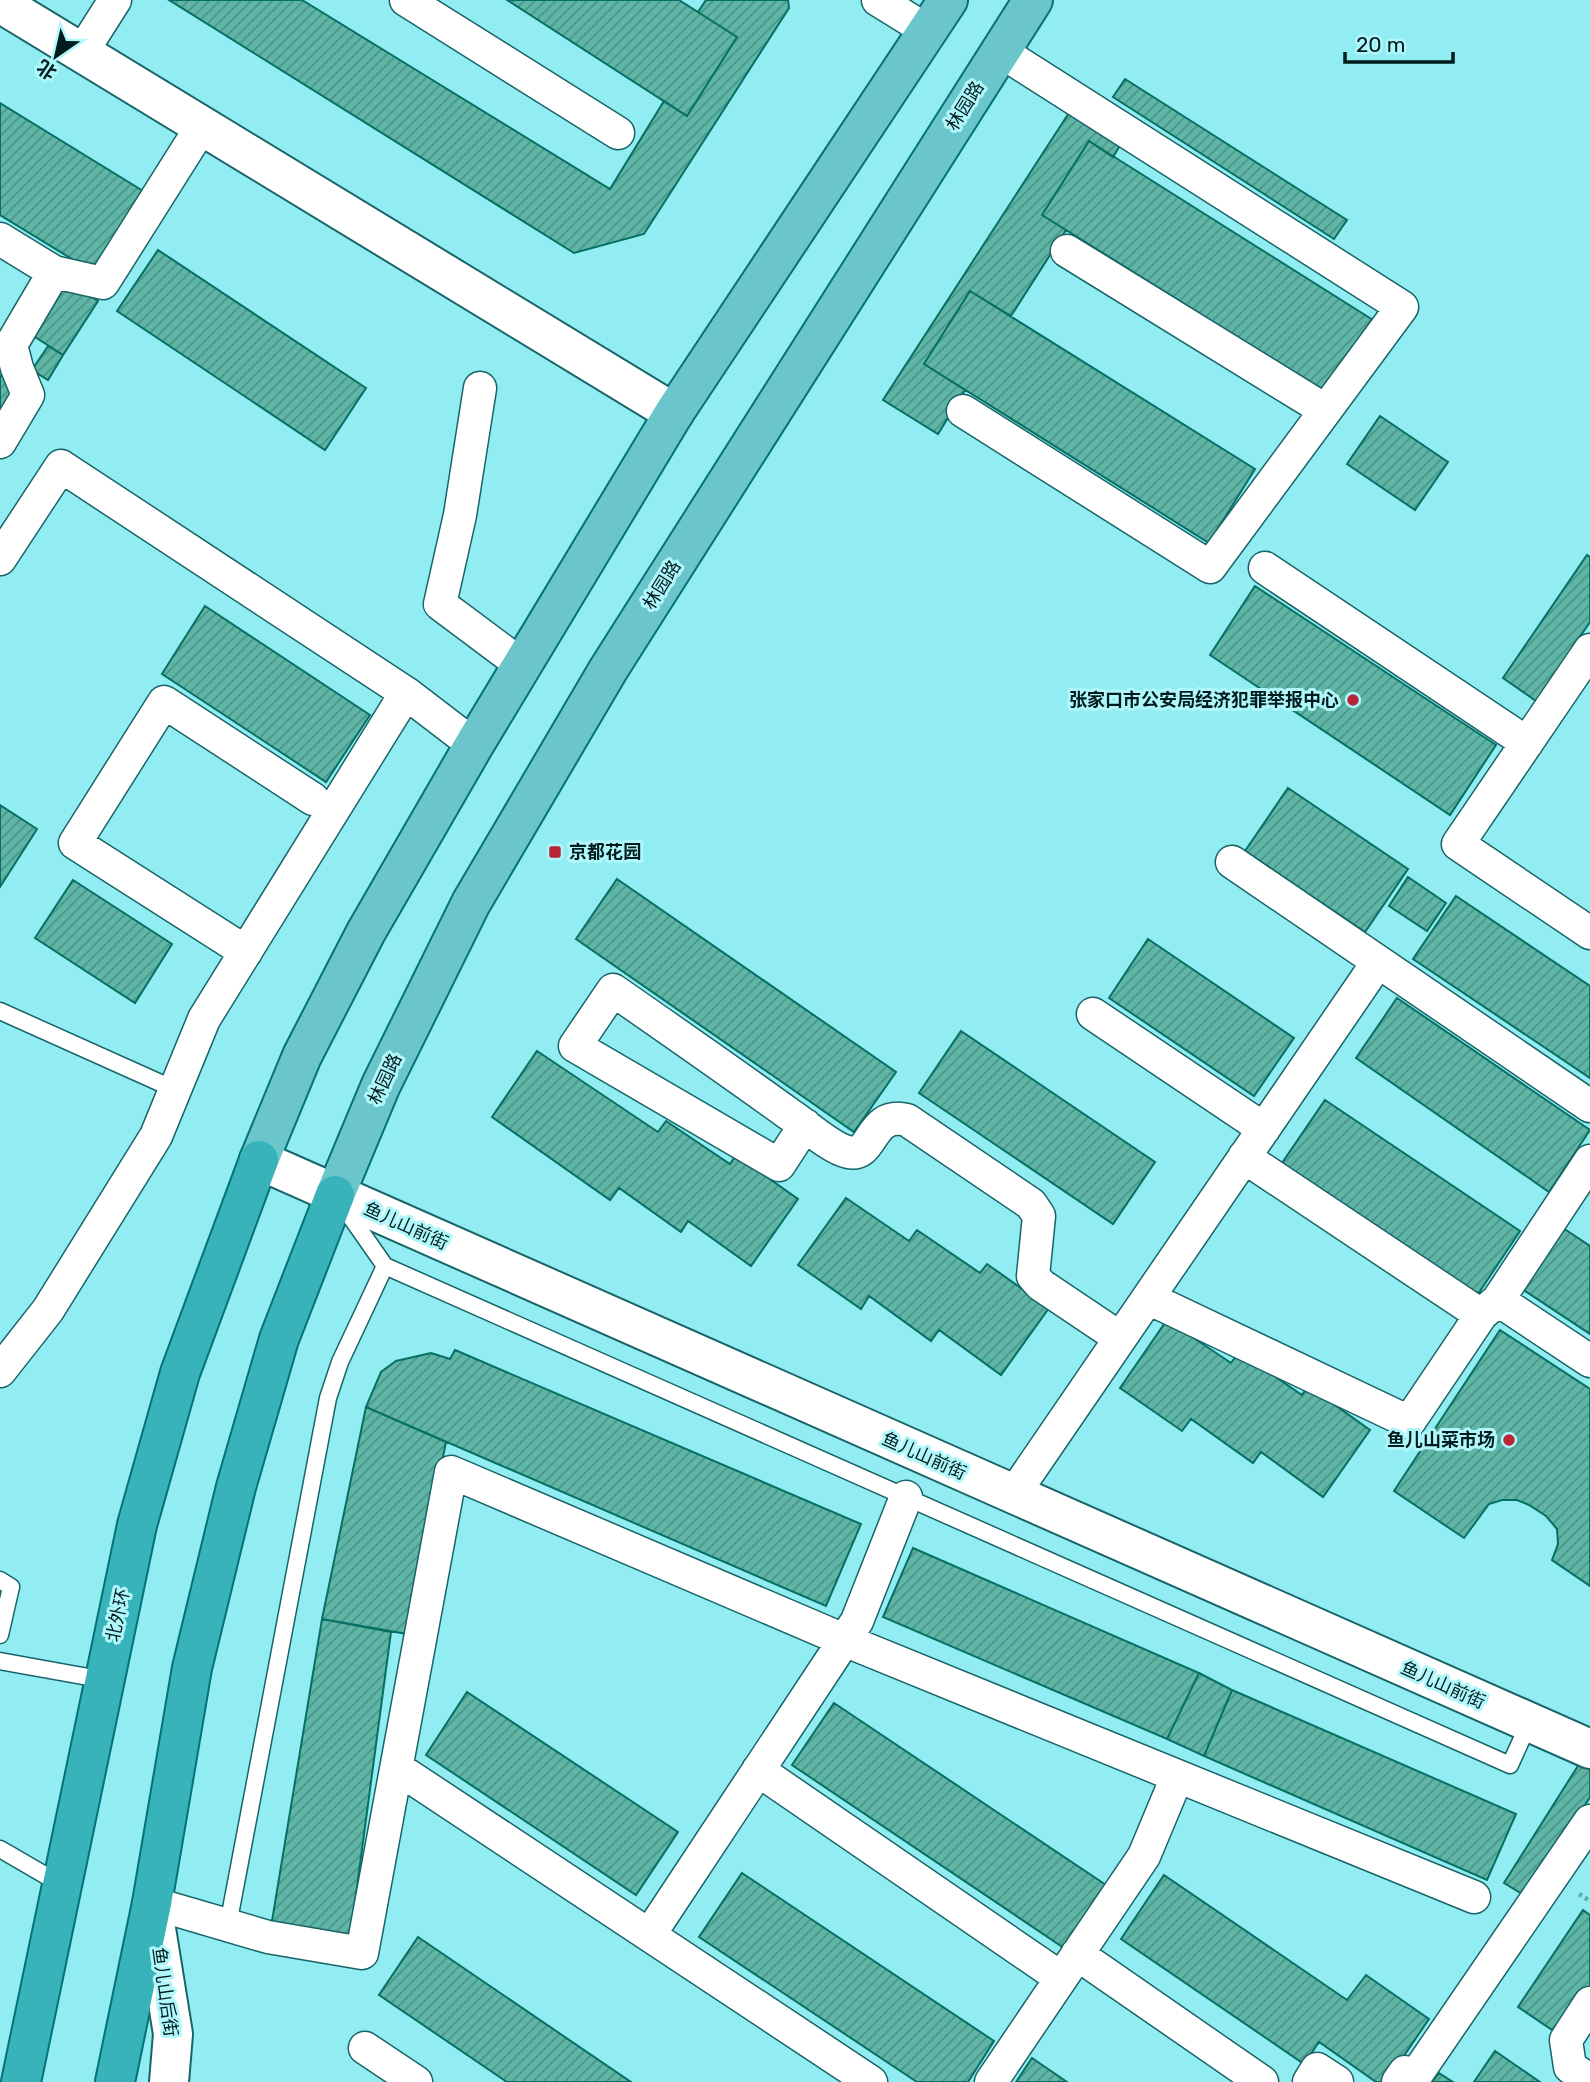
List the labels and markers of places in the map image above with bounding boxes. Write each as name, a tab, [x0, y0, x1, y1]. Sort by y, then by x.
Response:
place label: 张家口市公安局经济犯罪举报中心	[1069, 689, 1339, 711]
marker: 张家口市公安局经济犯罪举报中心	[1345, 692, 1361, 708]
place label: 京都花园	[569, 841, 641, 863]
marker: 京都花园	[547, 844, 563, 860]
place label: 鱼儿山菜市场	[1387, 1429, 1495, 1451]
marker: 鱼儿山菜市场	[1501, 1432, 1517, 1448]

